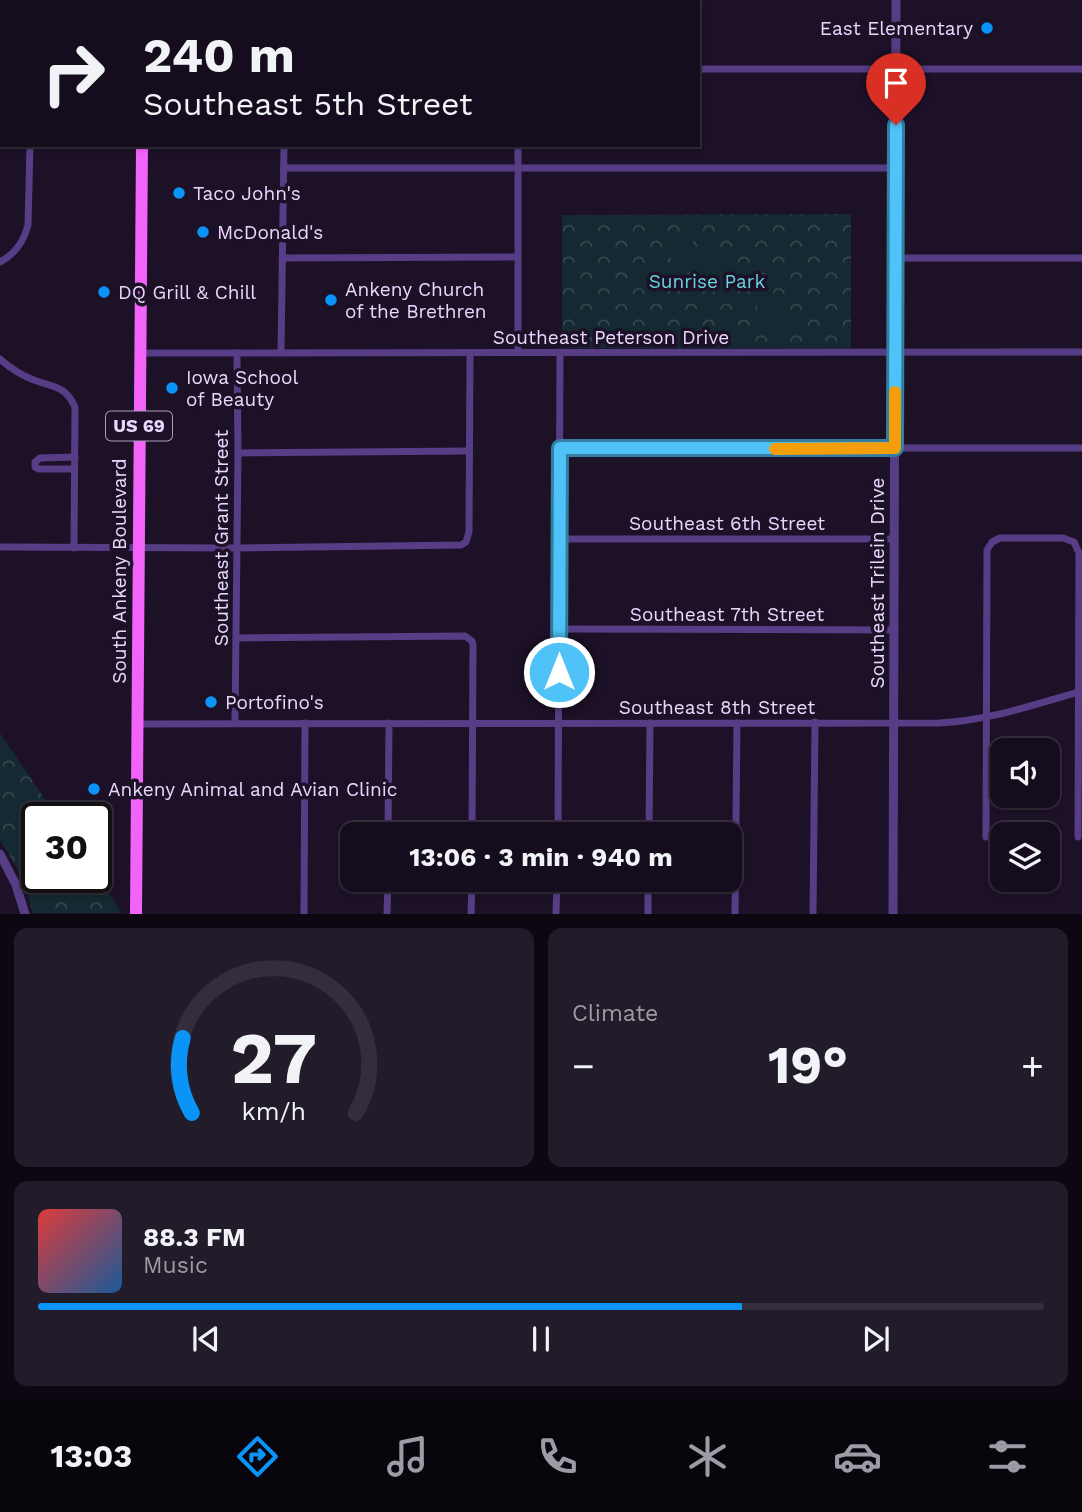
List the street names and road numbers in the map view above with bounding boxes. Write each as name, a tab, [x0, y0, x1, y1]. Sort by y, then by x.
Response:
street label: Southeast Peterson Drive	[493, 326, 729, 349]
road number: US 69	[106, 412, 172, 440]
street label: Southeast Grant Street	[210, 430, 233, 646]
street label: South Ankeny Boulevard	[108, 458, 131, 684]
street label: Southeast Trilein Drive	[866, 478, 889, 688]
street label: Southeast 6th Street	[629, 512, 825, 535]
street label: Southeast 7th Street	[630, 603, 824, 626]
street label: Southeast 8th Street	[619, 696, 815, 719]

